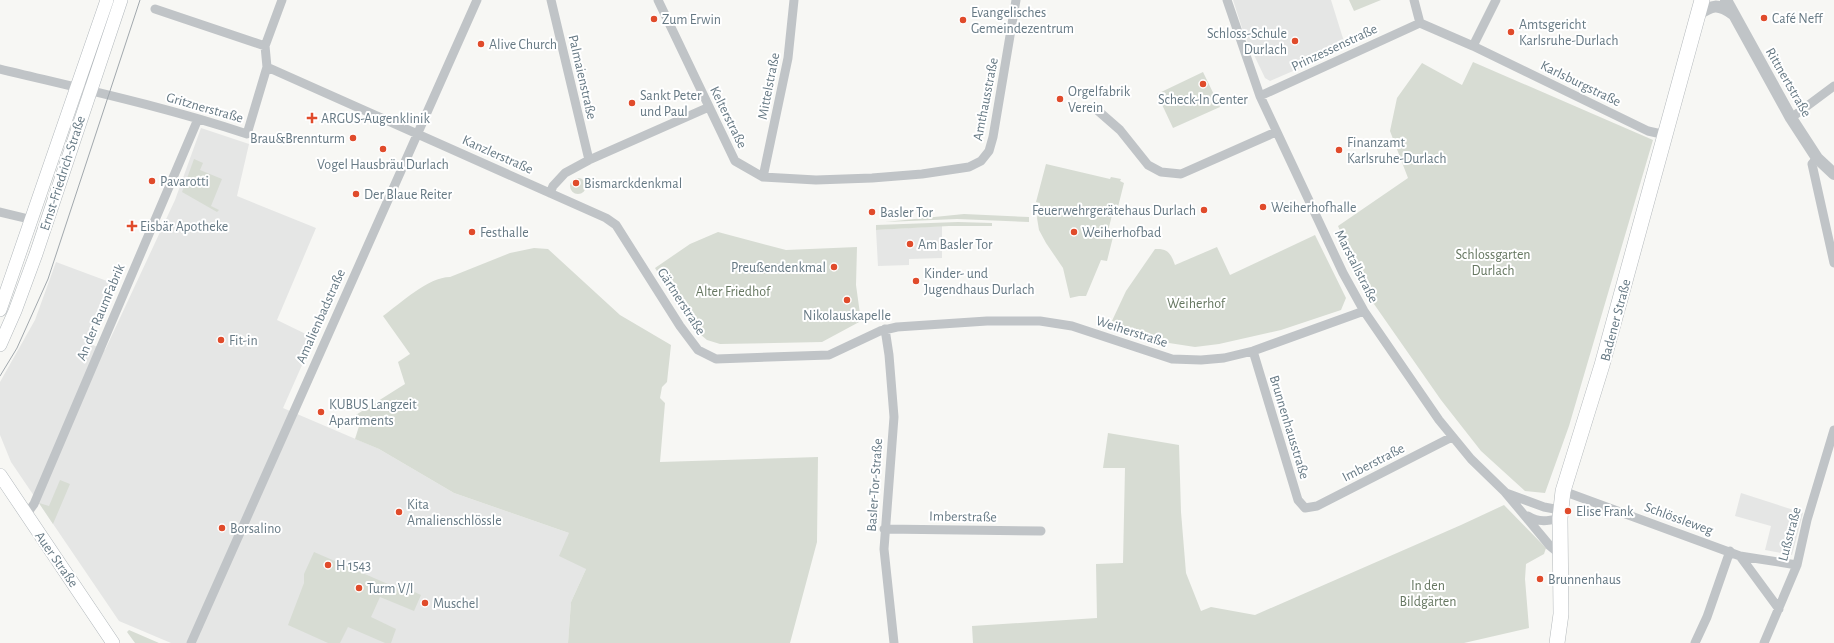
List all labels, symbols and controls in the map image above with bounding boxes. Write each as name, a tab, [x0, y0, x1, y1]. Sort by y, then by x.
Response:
place label: Evangelisches Gemeindezentrum	[971, 6, 1074, 36]
place label: Café Neff	[1772, 12, 1823, 26]
place label: Zum Erwin	[662, 13, 721, 27]
marker: Café Neff	[1759, 13, 1769, 23]
marker: Zum Erwin	[649, 14, 659, 24]
marker: Evangelisches Gemeindezentrum	[958, 15, 968, 25]
place label: Amtsgericht Karlsruhe-Durlach	[1519, 18, 1618, 48]
street label: Prinzessenstraße	[1289, 22, 1380, 74]
place label: Schloss-Schule Durlach	[1207, 27, 1287, 57]
marker: Amtsgericht Karlsruhe-Durlach	[1506, 27, 1516, 37]
street label: Palmaienstraße	[565, 34, 599, 121]
marker: Schloss-Schule Durlach	[1290, 36, 1300, 46]
place label: Alive Church	[489, 38, 557, 52]
marker: Alive Church	[476, 39, 486, 49]
street label: Rittnertstraße	[1763, 45, 1814, 120]
street label: Mittelstraße	[756, 52, 782, 121]
street label: Amthausstraße	[971, 56, 1001, 142]
street label: Karlsburgstraße	[1538, 58, 1623, 109]
marker: Scheck-In Center	[1198, 79, 1208, 89]
street label: Kelterstraße	[707, 84, 749, 151]
place label: Orgelfabrik Verein	[1068, 85, 1131, 115]
place label: Sankt Peter und Paul	[640, 89, 702, 119]
street label: Gritznerstraße	[165, 90, 245, 126]
place label: Scheck-In Center	[1158, 93, 1248, 107]
marker: Orgelfabrik Verein	[1055, 94, 1065, 104]
marker: Sankt Peter und Paul	[627, 98, 637, 108]
marker: ARGUS-Augenklinik	[306, 112, 318, 124]
place label: ARGUS-Augenklinik	[321, 112, 430, 126]
street label: Ernst-Friedrich-Straße	[38, 114, 88, 232]
place label: Brau&Brennturm	[250, 132, 345, 146]
marker: Brau&Brennturm	[348, 133, 358, 143]
street label: Kanzlerstraße	[460, 133, 535, 177]
place label: Finanzamt Karlsruhe-Durlach	[1347, 136, 1446, 166]
marker: Vogel Hausbräu Durlach	[378, 144, 388, 154]
marker: Finanzamt Karlsruhe-Durlach	[1334, 145, 1344, 155]
place label: Vogel Hausbräu Durlach	[317, 158, 449, 172]
place label: Pavarotti	[160, 175, 209, 189]
marker: Pavarotti	[147, 176, 157, 186]
place label: Bismarckdenkmal	[584, 177, 682, 191]
marker: Bismarckdenkmal	[571, 178, 581, 188]
place label: Der Blaue Reiter	[364, 188, 452, 202]
marker: Der Blaue Reiter	[351, 189, 361, 199]
place label: Weiherhofhalle	[1271, 201, 1357, 215]
marker: Weiherhofhalle	[1258, 202, 1268, 212]
place label: Feuerwehrgerätehaus Durlach	[1032, 204, 1196, 218]
marker: Feuerwehrgerätehaus Durlach	[1199, 205, 1209, 215]
place label: Basler Tor	[880, 206, 934, 220]
marker: Basler Tor	[867, 207, 877, 217]
place label: Eisbär Apotheke	[140, 220, 228, 234]
marker: Eisbär Apotheke	[127, 221, 137, 231]
place label: Festhalle	[480, 226, 529, 240]
place label: Weiherhofbad	[1082, 226, 1161, 240]
marker: Festhalle	[467, 227, 477, 237]
marker: Weiherhofbad	[1069, 227, 1079, 237]
street label: Marstallstraße	[1332, 228, 1380, 305]
place label: Am Basler Tor	[918, 238, 993, 252]
marker: Am Basler Tor	[905, 239, 915, 249]
park label: Schlossgarten Durlach	[1455, 248, 1531, 278]
place label: Preußendenkmal	[731, 261, 826, 275]
street label: An der RaumFabrik	[74, 262, 128, 363]
marker: Preußendenkmal	[829, 262, 839, 272]
street label: Gärtnerstraße	[654, 266, 708, 337]
street label: Amalienbadstraße	[294, 267, 348, 366]
place label: Kinder- und Jugendhaus Durlach	[924, 267, 1035, 297]
marker: Kinder- und Jugendhaus Durlach	[911, 276, 921, 286]
street label: Badener Straße	[1598, 278, 1634, 363]
park label: Alter Friedhof	[696, 285, 771, 299]
marker: Nikolauskapelle	[842, 295, 852, 305]
park label: Weiherhof	[1167, 297, 1226, 311]
place label: Nikolauskapelle	[803, 309, 891, 323]
street label: Weiherstraße	[1094, 314, 1169, 350]
place label: Fit-in	[229, 334, 258, 348]
marker: Fit-in	[216, 335, 226, 345]
street label: Brunnenhausstraße	[1267, 374, 1311, 481]
place label: KUBUS Langzeit Apartments	[329, 398, 417, 428]
marker: KUBUS Langzeit Apartments	[316, 407, 326, 417]
street label: Basler-Tor-Straße	[865, 438, 885, 532]
street label: Imberstraße	[1340, 441, 1407, 484]
place label: Kita Amalienschlössle	[407, 498, 502, 528]
street label: Schlössleweg	[1642, 500, 1715, 538]
place label: Elise Frank	[1576, 505, 1634, 519]
marker: Elise Frank	[1563, 506, 1573, 516]
street label: Lußstraße	[1776, 506, 1804, 563]
marker: Kita Amalienschlössle	[394, 507, 404, 517]
street label: Imberstraße	[929, 509, 997, 525]
place label: Borsalino	[230, 522, 281, 536]
marker: Borsalino	[217, 523, 227, 533]
street label: Auer Straße	[32, 529, 80, 590]
place label: H 1543	[336, 559, 371, 573]
marker: H 1543	[323, 560, 333, 570]
place label: Brunnenhaus	[1548, 573, 1621, 587]
marker: Brunnenhaus	[1535, 574, 1545, 584]
park label: In den Bildgärten	[1399, 579, 1457, 609]
place label: Turm V/I	[367, 582, 414, 596]
marker: Turm V/I	[354, 583, 364, 593]
place label: Muschel	[433, 597, 479, 611]
marker: Muschel	[420, 598, 430, 608]

